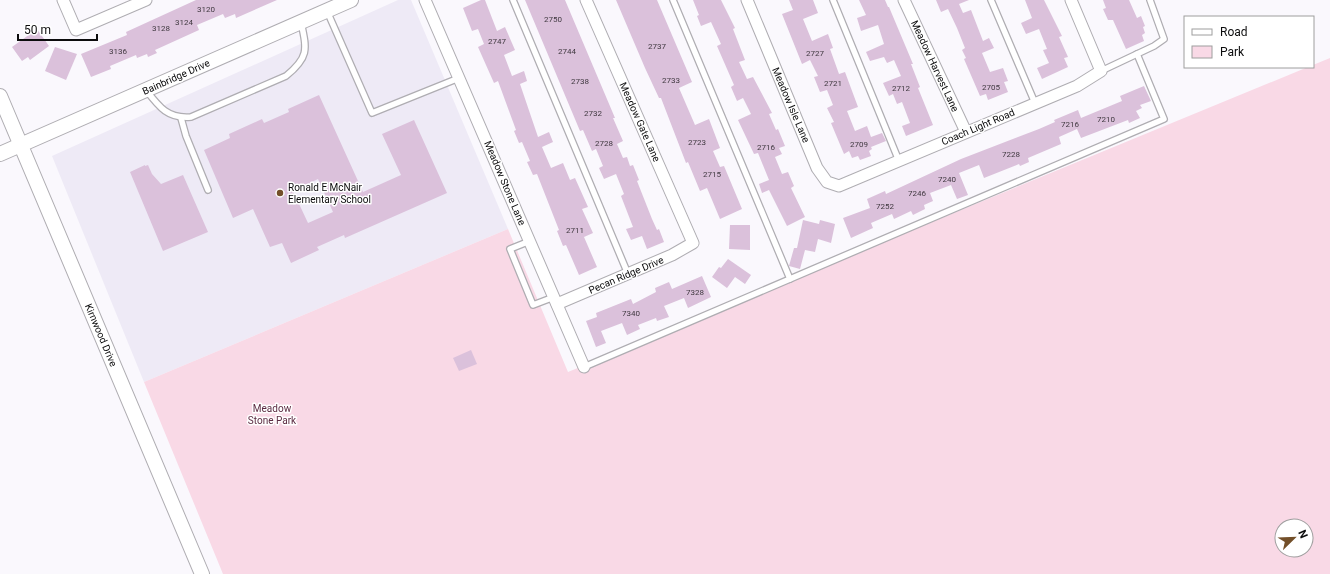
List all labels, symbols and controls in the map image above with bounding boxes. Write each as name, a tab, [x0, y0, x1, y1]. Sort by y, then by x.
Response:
house number: 3120	[197, 5, 215, 14]
house number: 2750	[544, 15, 562, 24]
scale bar	[18, 16, 97, 42]
legend	[1184, 16, 1314, 68]
house number: 3124	[175, 18, 193, 27]
street label: Meadow Harvest Lane	[909, 19, 961, 113]
text: 50 m	[24, 23, 51, 37]
house number: 3128	[152, 24, 170, 33]
text: Road	[1220, 25, 1248, 39]
house number: 2747	[488, 37, 506, 46]
house number: 2737	[648, 42, 666, 51]
text: Park	[1220, 45, 1245, 59]
house number: 3136	[109, 47, 127, 56]
house number: 2744	[558, 47, 576, 56]
house number: 2727	[806, 49, 824, 58]
street label: Bainbridge Drive	[141, 57, 211, 97]
street label: Meadow Isle Lane	[770, 66, 812, 144]
house number: 2733	[662, 76, 680, 85]
house number: 2738	[571, 77, 589, 86]
house number: 2721	[824, 79, 842, 88]
street label: Meadow Gate Lane	[618, 81, 662, 163]
house number: 2705	[982, 83, 1000, 92]
house number: 2712	[892, 84, 910, 93]
street label: Coach Light Road	[940, 107, 1016, 147]
house number: 2732	[584, 109, 602, 118]
house number: 7210	[1097, 115, 1115, 124]
house number: 7216	[1061, 120, 1079, 129]
house number: 2723	[688, 138, 706, 147]
street label: Meadow Stone Lane	[482, 139, 528, 227]
house number: 2728	[595, 139, 613, 148]
house number: 2709	[850, 140, 868, 149]
house number: 2716	[757, 143, 775, 152]
house number: 7228	[1002, 150, 1020, 159]
house number: 2715	[703, 170, 721, 179]
house number: 7240	[938, 175, 956, 184]
place label: Ronald E McNair Elementary School	[288, 182, 371, 205]
marker: Ronald E McNair Elementary School	[275, 188, 285, 198]
house number: 7246	[908, 189, 926, 198]
house number: 7252	[876, 202, 894, 211]
house number: 2711	[566, 226, 584, 235]
street label: Pecan Ridge Drive	[587, 254, 665, 296]
house number: 7328	[686, 288, 704, 297]
street label: Kirnwood Drive	[83, 302, 119, 368]
house number: 7340	[622, 309, 640, 318]
park label: Meadow Stone Park	[248, 403, 297, 426]
north arrow	[1274, 518, 1314, 558]
text: N	[1295, 528, 1310, 541]

